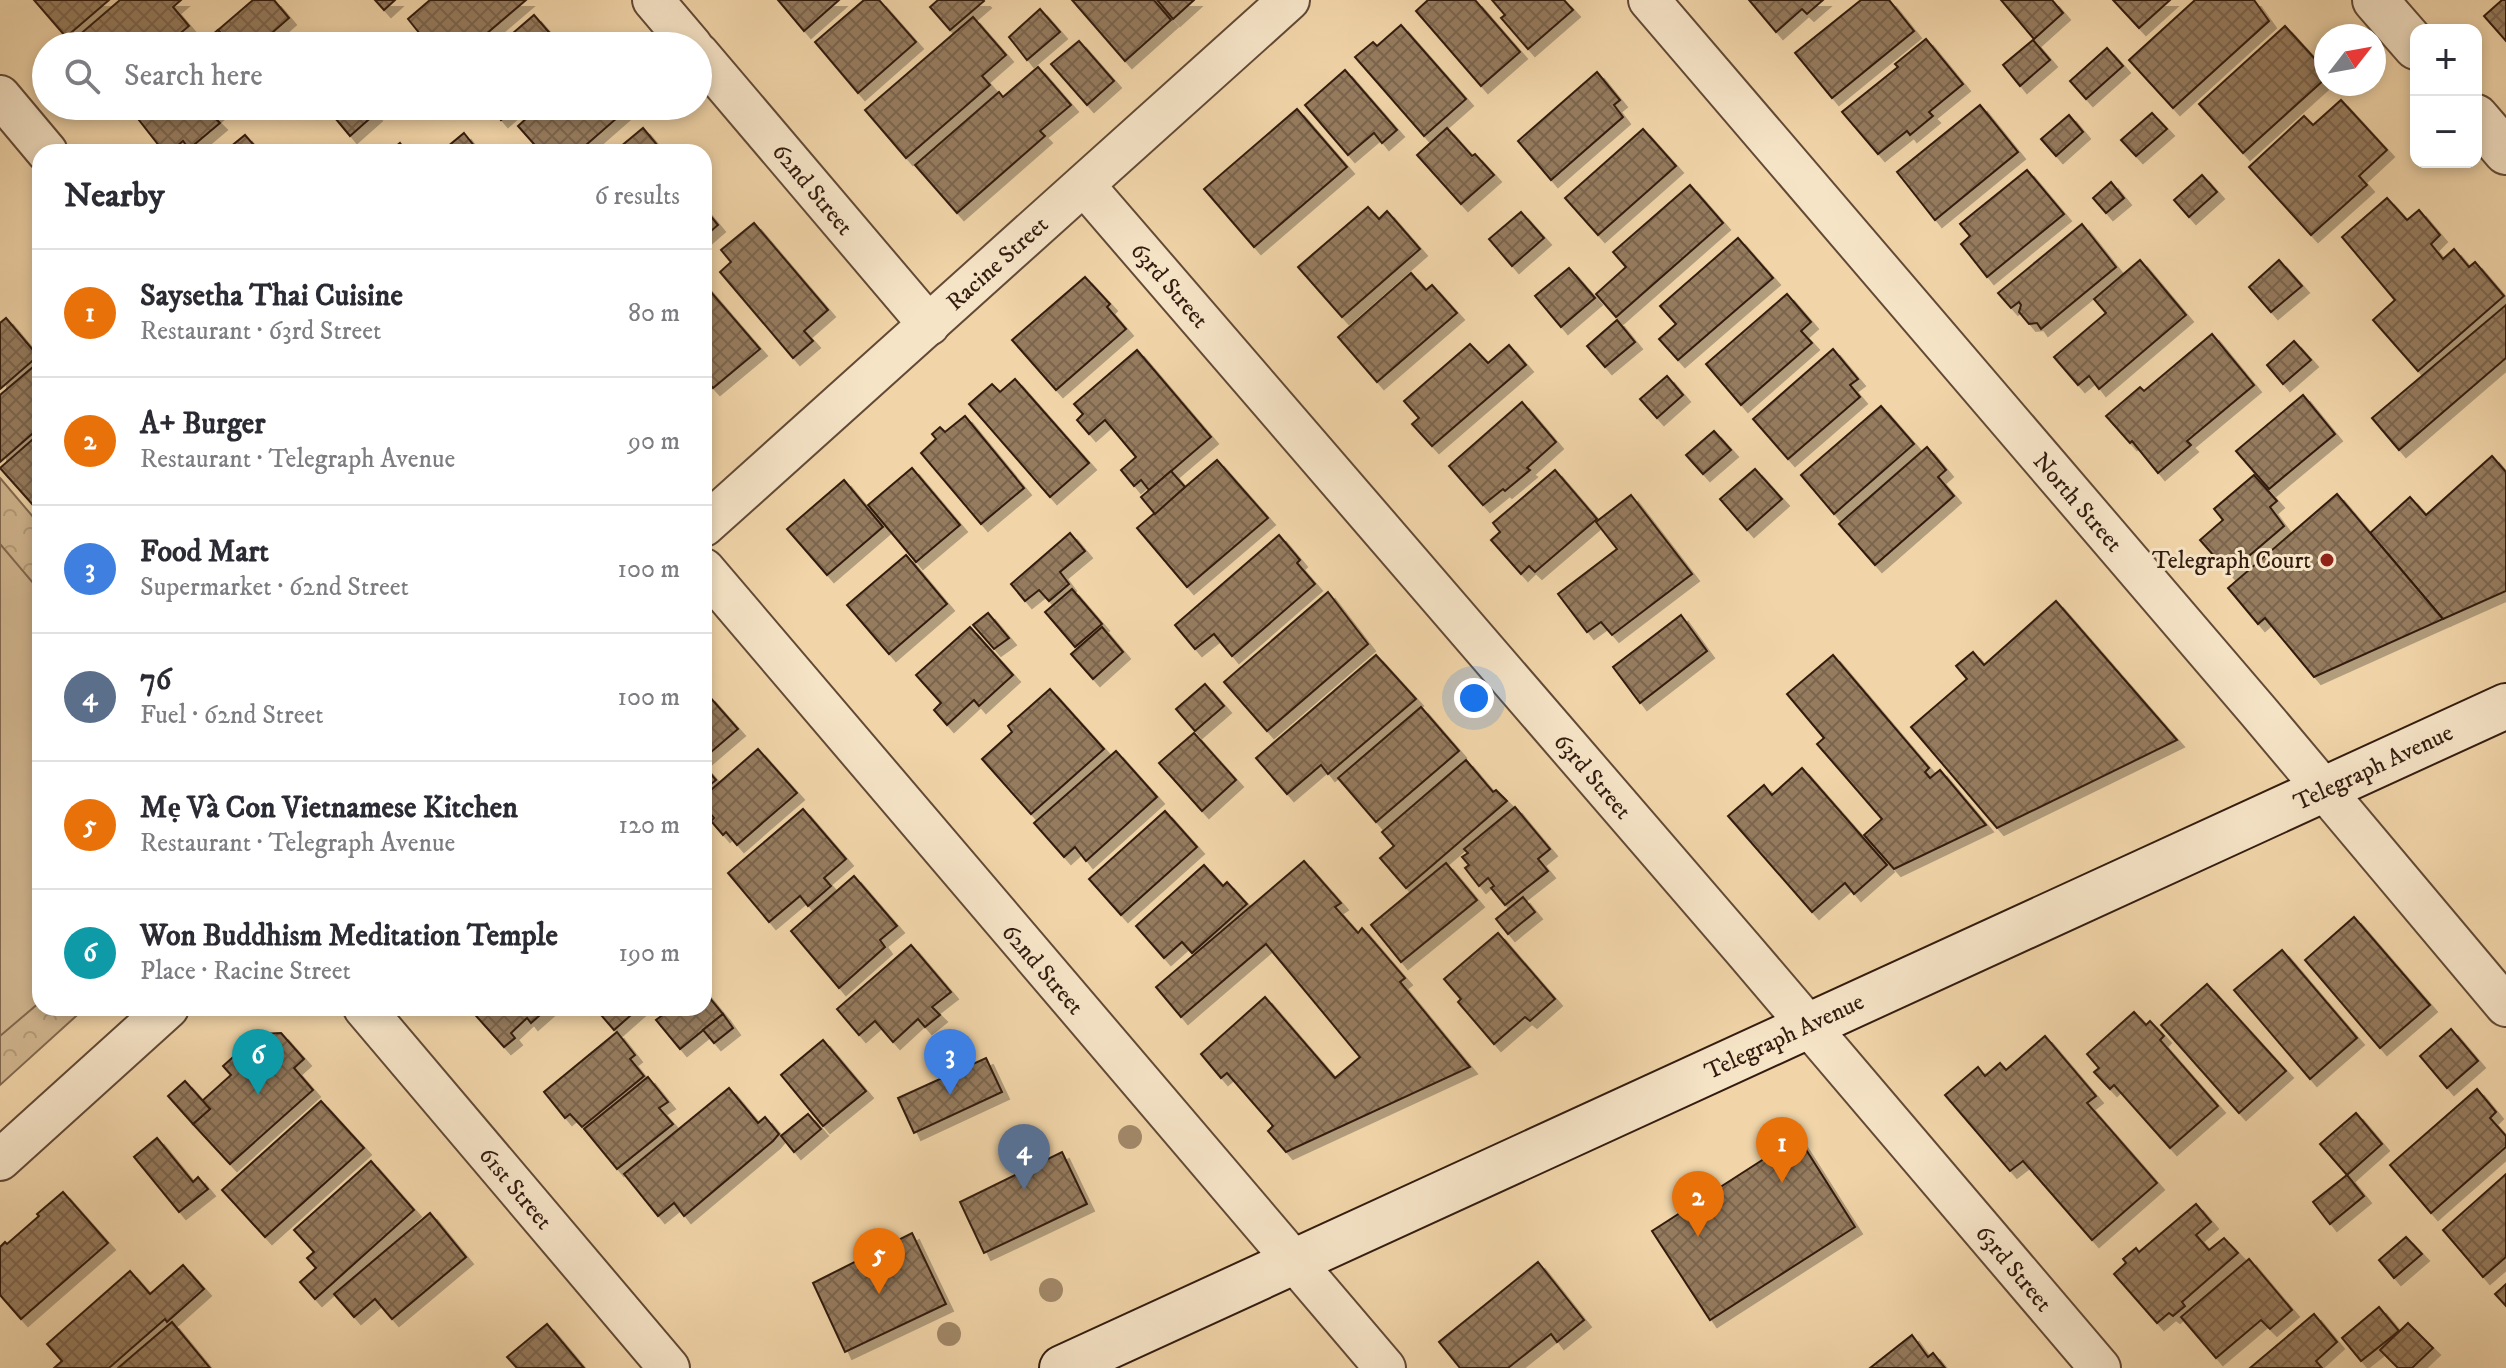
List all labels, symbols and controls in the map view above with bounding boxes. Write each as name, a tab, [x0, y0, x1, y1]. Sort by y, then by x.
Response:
north arrow	[2314, 24, 2386, 96]
map controls	[2410, 24, 2482, 168]
button: +	[2410, 24, 2482, 96]
search box	[32, 32, 712, 120]
icon: search	[60, 54, 104, 98]
text: Search here	[124, 58, 263, 95]
button: −	[2410, 96, 2482, 168]
street label: 62nd Street	[765, 138, 859, 242]
text: Nearby	[64, 175, 165, 217]
text: 6 results	[594, 180, 680, 213]
street label: Racine Street	[940, 210, 1055, 317]
street label: 63rd Street	[1124, 236, 1215, 335]
text: Saysetha Thai Cuisine	[140, 278, 403, 315]
text: 1	[85, 297, 95, 330]
text: 80 m	[628, 297, 680, 330]
text: Restaurant · 63rd Street	[140, 315, 381, 348]
text: A+ Burger	[140, 406, 265, 443]
text: 2	[84, 425, 96, 458]
text: 90 m	[628, 425, 680, 458]
text: Restaurant · Telegraph Avenue	[140, 443, 455, 476]
street label: North Street	[2026, 447, 2129, 559]
text: Food Mart	[140, 534, 269, 571]
place label: Telegraph Court	[2152, 546, 2311, 576]
marker: Telegraph Court	[2318, 551, 2336, 569]
text: 3	[85, 553, 95, 586]
text: 100 m	[617, 553, 680, 586]
text: Supermarket · 62nd Street	[140, 571, 409, 604]
text: 76	[140, 662, 171, 699]
your location	[1454, 678, 1494, 718]
text: 4	[83, 681, 97, 714]
text: 100 m	[617, 681, 680, 714]
text: Fuel · 62nd Street	[140, 699, 324, 732]
street label: Telegraph Avenue	[2289, 718, 2458, 818]
street label: 63rd Street	[1547, 727, 1638, 826]
text: Mẹ Và Con Vietnamese Kitchen	[140, 790, 518, 827]
text: 5	[84, 809, 96, 842]
text: 120 m	[619, 809, 680, 842]
text: Restaurant · Telegraph Avenue	[140, 827, 455, 860]
text: Won Buddhism Meditation Temple	[140, 918, 558, 955]
street label: 62nd Street	[995, 918, 1090, 1021]
text: 6	[83, 937, 97, 970]
text: 190 m	[618, 937, 680, 970]
text: Place · Racine Street	[140, 955, 351, 988]
street label: Telegraph Avenue	[1700, 987, 1869, 1087]
pin: 6	[232, 1029, 284, 1095]
pin: 3	[924, 1029, 976, 1095]
pin: 1	[1756, 1117, 1808, 1183]
pin: 4	[998, 1124, 1050, 1190]
street label: 61st Street	[472, 1141, 559, 1236]
pin: 2	[1672, 1171, 1724, 1237]
street label: 63rd Street	[1968, 1219, 2058, 1318]
pin: 5	[853, 1228, 905, 1294]

